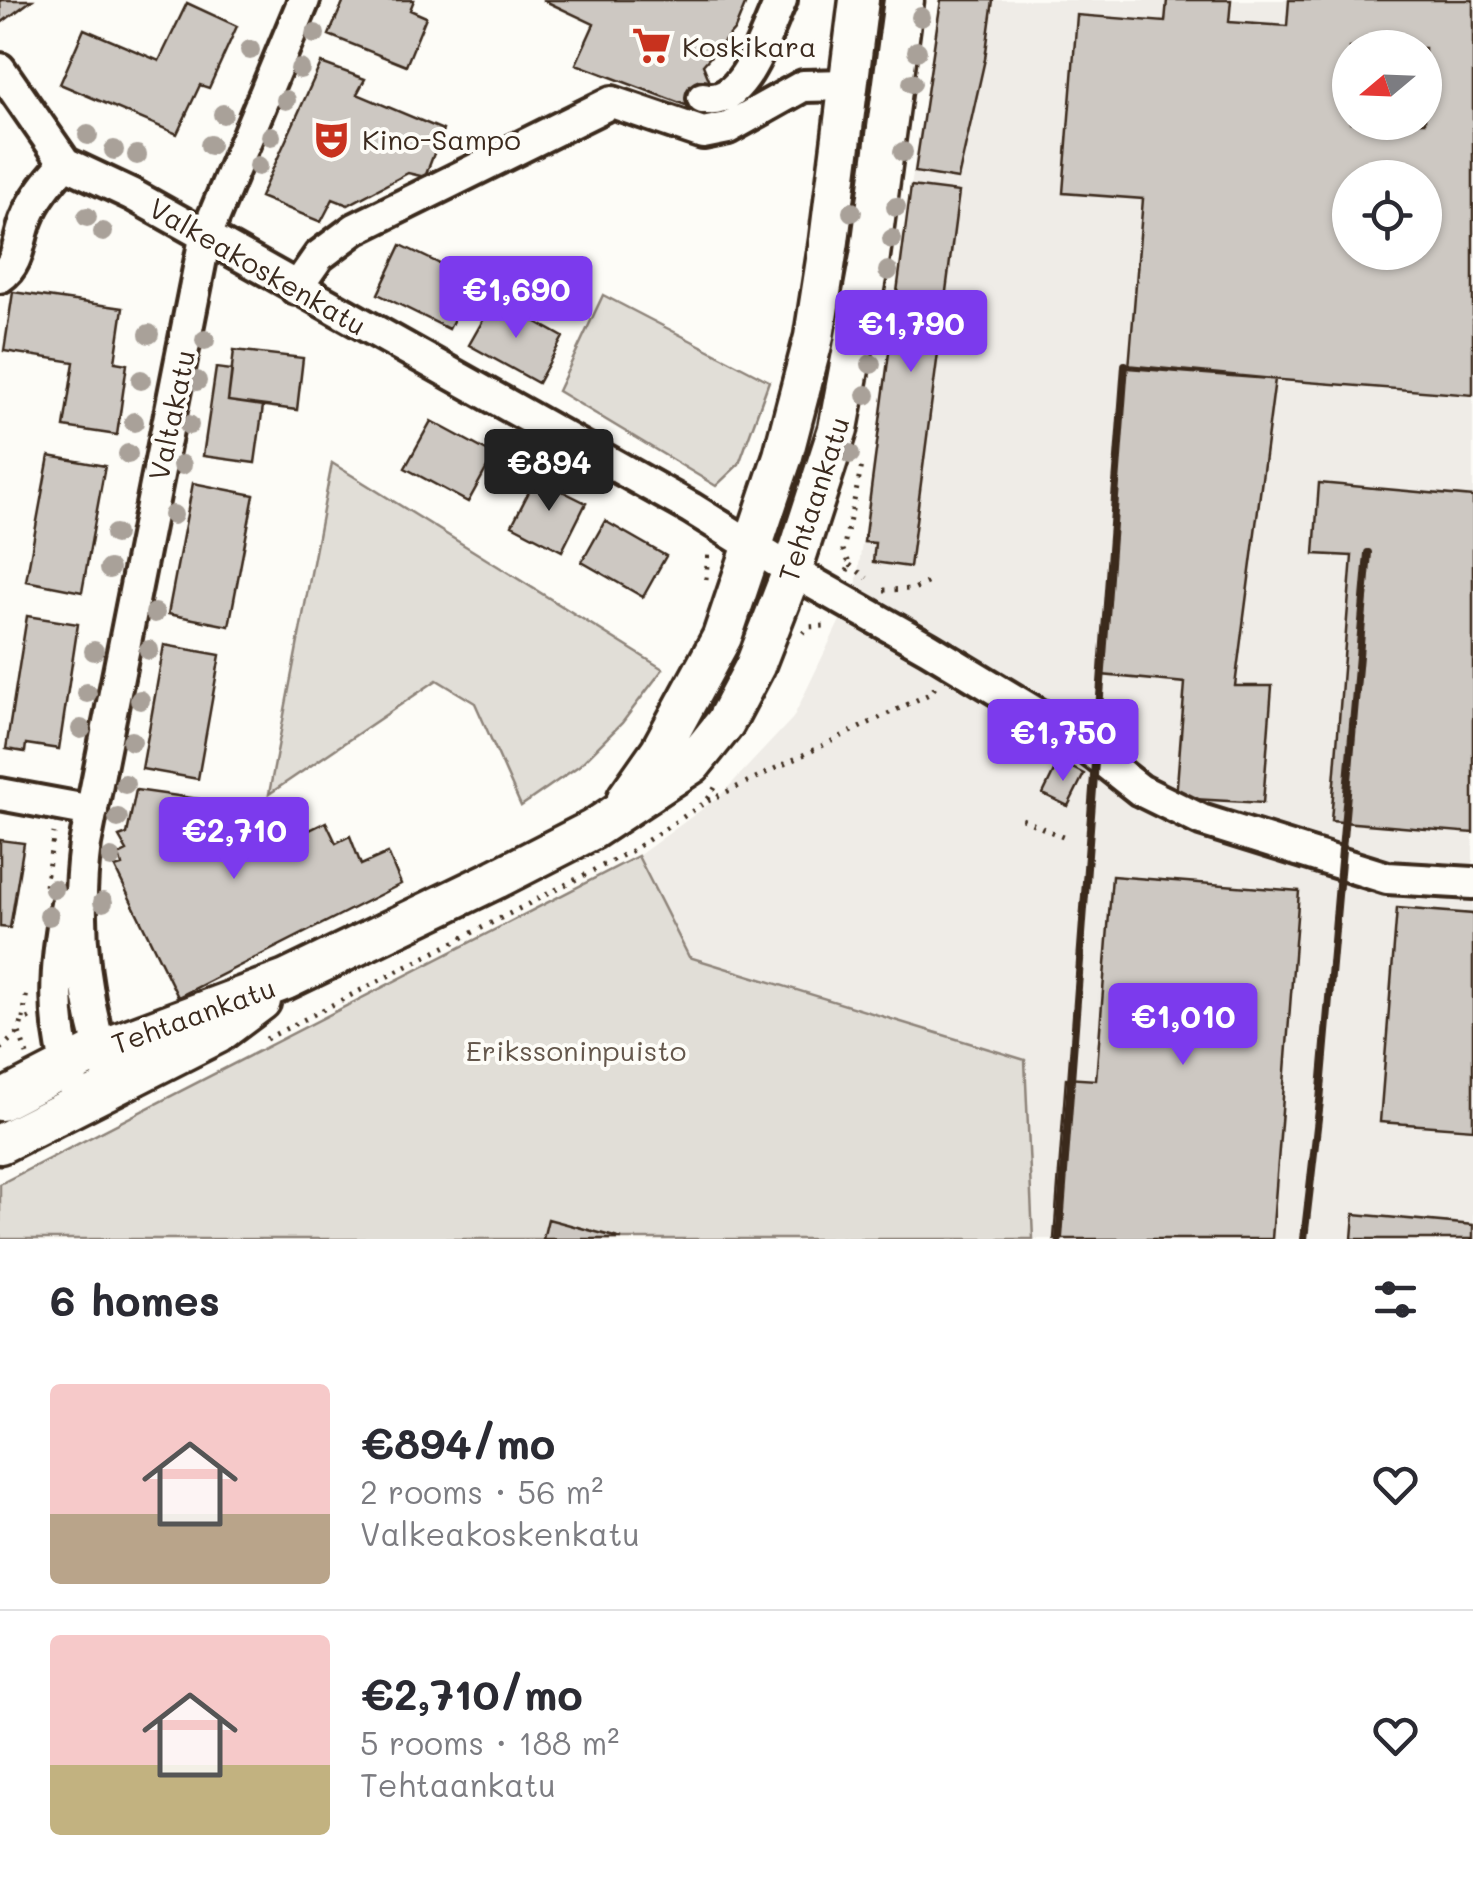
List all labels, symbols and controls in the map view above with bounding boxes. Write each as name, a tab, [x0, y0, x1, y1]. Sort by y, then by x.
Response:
supermarket icon: Koskikara	[631, 25, 673, 67]
place label: Koskikara	[682, 28, 816, 64]
north arrow	[1332, 30, 1442, 140]
map controls	[1332, 30, 1442, 270]
theatre icon: Kino-Sampo	[311, 118, 353, 160]
place label: Kino-Sampo	[362, 121, 521, 157]
button: locate	[1332, 160, 1442, 270]
street label: Valkeakoskenkatu	[143, 189, 373, 343]
pin: €1,690	[435, 256, 597, 341]
text: €1,690	[461, 267, 571, 309]
pin: €1,790	[830, 290, 992, 375]
text: €1,790	[857, 301, 965, 343]
street label: Valtakatu	[140, 347, 202, 483]
street label: Tehtaankatu	[769, 412, 857, 586]
pin: €894	[490, 429, 608, 514]
text: €894	[506, 440, 592, 482]
pin: €1,750	[982, 699, 1144, 784]
text: €1,750	[1009, 710, 1117, 752]
pin: €2,710	[153, 797, 315, 882]
text: €2,710	[181, 808, 287, 850]
street label: Tehtaankatu	[106, 969, 280, 1061]
pin: €1,010	[1102, 983, 1264, 1068]
text: €1,010	[1130, 994, 1236, 1036]
park label: Erikssoninpuisto	[466, 1032, 686, 1068]
text: 6 homes	[50, 1272, 220, 1327]
icon: filters	[1368, 1272, 1423, 1327]
text: €894/mo	[360, 1415, 555, 1470]
icon: home	[130, 1424, 250, 1544]
icon: heart	[1368, 1457, 1423, 1512]
text: 2 rooms · 56 m²	[360, 1470, 603, 1512]
text: Valkeakoskenkatu	[360, 1512, 640, 1554]
text: €2,710/mo	[360, 1666, 583, 1721]
icon: home	[130, 1675, 250, 1795]
icon: heart	[1368, 1708, 1423, 1763]
text: 5 rooms · 188 m²	[360, 1721, 619, 1763]
text: Tehtaankatu	[360, 1763, 556, 1805]

